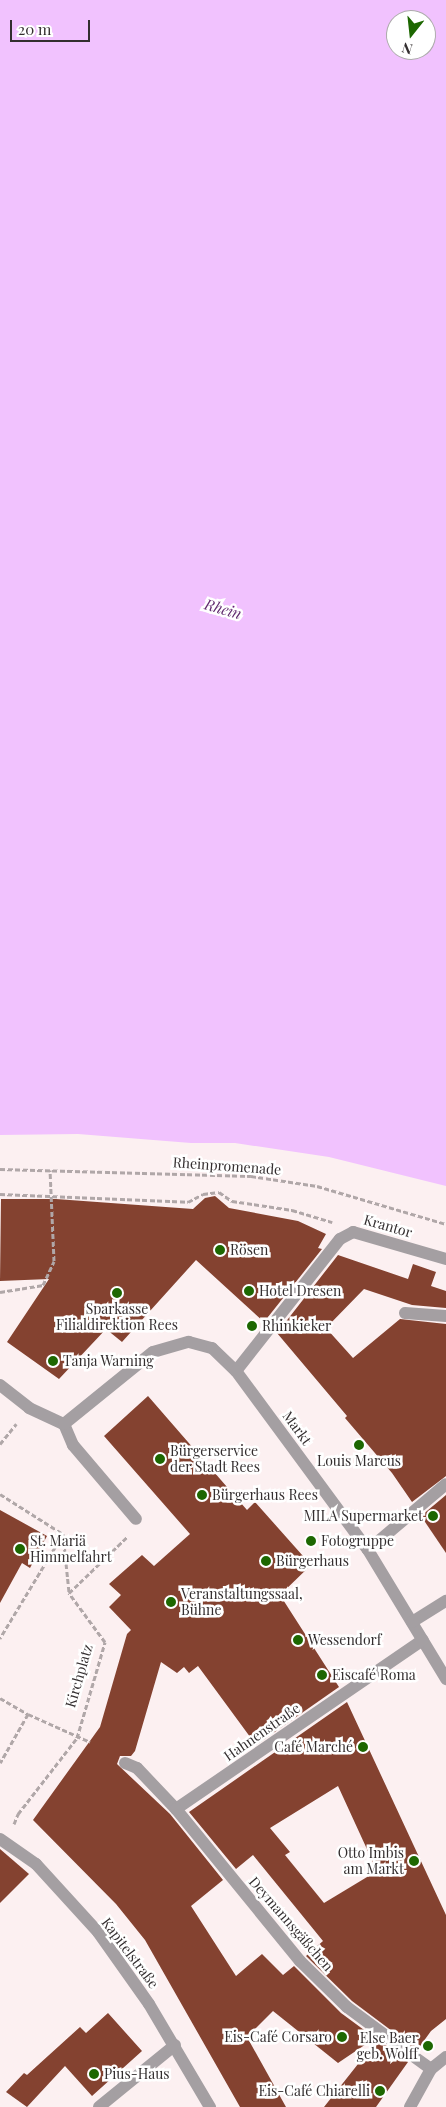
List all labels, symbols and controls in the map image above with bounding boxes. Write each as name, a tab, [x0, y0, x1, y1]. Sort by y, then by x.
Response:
scale bar	[12, 10, 92, 42]
north arrow	[386, 10, 436, 60]
text: 20 m	[18, 19, 51, 39]
text: N	[400, 38, 414, 59]
water label: Rhein	[202, 595, 244, 623]
street label: Rheinpromenade	[172, 1154, 282, 1178]
street label: Krantor	[362, 1211, 414, 1241]
place label: Rösen	[230, 1242, 268, 1258]
marker: Rösen	[214, 1244, 226, 1256]
place label: Hotel Dresen	[259, 1283, 341, 1299]
marker: Hotel Dresen	[243, 1285, 255, 1297]
marker: Sparkasse Filialdirektion Rees	[111, 1287, 123, 1299]
place label: Sparkasse Filialdirektion Rees	[56, 1301, 178, 1334]
place label: Rhinkieker	[262, 1318, 331, 1334]
marker: Rhinkieker	[246, 1320, 258, 1332]
place label: Tanja Warning	[63, 1353, 154, 1369]
marker: Tanja Warning	[47, 1355, 59, 1367]
street label: Markt	[279, 1408, 315, 1448]
marker: Louis Marcus	[353, 1439, 365, 1451]
place label: Bürgerservice der Stadt Rees	[170, 1443, 260, 1475]
marker: Bürgerservice der Stadt Rees	[154, 1453, 166, 1465]
place label: Louis Marcus	[317, 1453, 401, 1469]
place label: Bürgerhaus Rees	[212, 1487, 318, 1503]
marker: Bürgerhaus Rees	[196, 1489, 208, 1501]
place label: MILA Supermarket	[304, 1508, 423, 1524]
marker: MILA Supermarket	[427, 1510, 439, 1522]
place label: St. Mariä Himmelfahrt	[30, 1533, 112, 1565]
place label: Fotogruppe	[321, 1533, 394, 1549]
marker: Fotogruppe	[305, 1535, 317, 1547]
marker: St. Mariä Himmelfahrt	[14, 1543, 26, 1555]
place label: Bürgerhaus	[276, 1553, 349, 1569]
marker: Bürgerhaus	[260, 1555, 272, 1567]
place label: Veranstaltungssaal, Bühne	[181, 1586, 303, 1618]
marker: Veranstaltungssaal, Bühne	[165, 1596, 177, 1608]
place label: Wessendorf	[308, 1632, 381, 1648]
marker: Wessendorf	[292, 1634, 304, 1646]
street label: Kirchplatz	[62, 1642, 96, 1710]
place label: Eiscafé Roma	[332, 1667, 416, 1683]
marker: Eiscafé Roma	[316, 1669, 328, 1681]
street label: Hahnenstraße	[221, 1700, 303, 1764]
place label: Café Marché	[274, 1739, 353, 1755]
marker: Café Marché	[357, 1741, 369, 1753]
place label: Otto Imbis am Markt	[338, 1845, 404, 1878]
marker: Otto Imbis am Markt	[408, 1855, 420, 1867]
street label: Deymannsgäßchen	[246, 1873, 336, 1975]
street label: Kapitelstraße	[98, 1914, 162, 1992]
place label: Eis-Café Corsaro	[224, 2029, 332, 2045]
place label: Else Baer geb. Wolff	[356, 2030, 418, 2062]
marker: Eis-Café Corsaro	[336, 2031, 348, 2043]
marker: Else Baer geb. Wolff	[422, 2040, 434, 2052]
place label: Pius-Haus	[104, 2066, 170, 2082]
marker: Pius-Haus	[88, 2068, 100, 2080]
place label: Eis-Café Chiarelli	[258, 2083, 370, 2099]
marker: Eis-Café Chiarelli	[374, 2085, 386, 2097]

